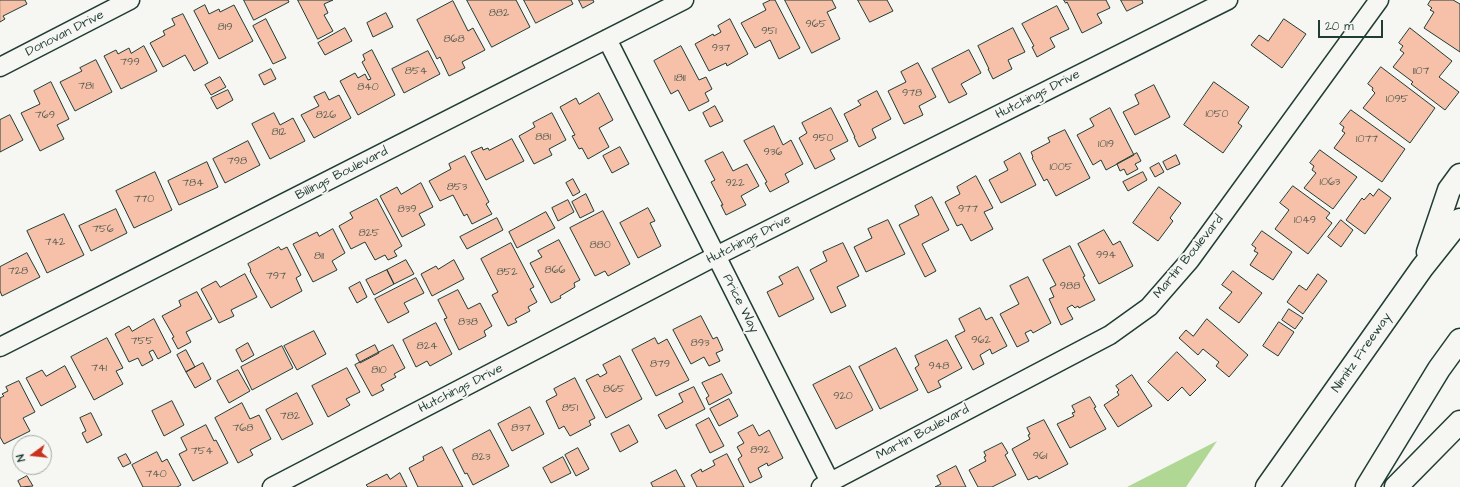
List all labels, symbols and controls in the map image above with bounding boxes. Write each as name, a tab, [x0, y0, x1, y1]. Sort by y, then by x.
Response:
house number: 882	[489, 7, 509, 21]
street label: Donovan Drive	[23, 8, 107, 60]
scale bar	[1320, 12, 1385, 38]
house number: 965	[806, 18, 826, 32]
text: 20 m	[1325, 18, 1354, 35]
house number: 819	[218, 21, 232, 35]
house number: 951	[761, 25, 777, 39]
house number: 868	[443, 33, 465, 47]
house number: 937	[712, 42, 730, 56]
house number: 799	[120, 56, 140, 70]
house number: 854	[405, 65, 427, 79]
house number: 1107	[1413, 65, 1429, 79]
street label: Hutchings Drive	[993, 67, 1083, 123]
house number: 1811	[674, 72, 686, 86]
house number: 781	[78, 80, 94, 94]
house number: 840	[357, 81, 379, 95]
house number: 978	[902, 87, 922, 101]
house number: 1095	[1386, 93, 1408, 107]
house number: 1050	[1205, 108, 1229, 122]
house number: 769	[35, 109, 55, 123]
house number: 826	[316, 109, 336, 123]
house number: 812	[272, 126, 286, 140]
house number: 881	[535, 131, 551, 145]
house number: 950	[813, 132, 833, 146]
house number: 1077	[1356, 133, 1378, 147]
house number: 1019	[1098, 138, 1114, 152]
street label: Billings Boulevard	[293, 144, 391, 204]
house number: 936	[764, 146, 782, 160]
house number: 798	[227, 155, 247, 169]
house number: 1005	[1049, 161, 1073, 175]
house number: 1063	[1320, 176, 1340, 190]
house number: 784	[182, 177, 204, 191]
house number: 922	[726, 177, 744, 191]
house number: 853	[447, 181, 467, 195]
house number: 770	[134, 193, 154, 207]
house number: 839	[398, 203, 416, 217]
house number: 977	[958, 203, 978, 217]
street label: Hutchings Drive	[704, 212, 794, 268]
street label: Martin Boulevard	[1151, 212, 1227, 302]
house number: 1049	[1294, 214, 1316, 228]
house number: 756	[92, 223, 114, 237]
house number: 825	[358, 227, 380, 241]
house number: 742	[45, 236, 65, 250]
house number: 880	[589, 239, 611, 253]
house number: 994	[1096, 249, 1116, 263]
house number: 811	[314, 250, 324, 264]
house number: 866	[545, 264, 565, 278]
house number: 728	[8, 265, 28, 279]
house number: 852	[496, 266, 518, 280]
house number: 797	[266, 270, 286, 284]
street label: Price Way	[719, 272, 761, 336]
house number: 988	[1060, 280, 1080, 294]
street label: Nimitz Freeway	[1329, 310, 1395, 396]
house number: 838	[458, 316, 478, 330]
house number: 962	[971, 334, 991, 348]
house number: 755	[131, 335, 153, 349]
house number: 893	[691, 337, 709, 351]
house number: 824	[417, 340, 437, 354]
house number: 879	[650, 358, 670, 372]
house number: 948	[929, 360, 949, 374]
street label: Hutchings Drive	[416, 361, 506, 417]
house number: 741	[91, 362, 107, 376]
house number: 810	[371, 364, 387, 378]
house number: 865	[603, 383, 625, 397]
house number: 920	[833, 390, 853, 404]
house number: 851	[562, 402, 578, 416]
street label: Martin Boulevard	[874, 402, 972, 464]
house number: 782	[280, 410, 300, 424]
house number: 768	[233, 422, 253, 436]
house number: 837	[511, 422, 531, 436]
north arrow	[12, 435, 52, 475]
house number: 892	[750, 444, 770, 458]
house number: 754	[191, 445, 213, 459]
house number: 961	[1033, 450, 1047, 464]
house number: 823	[471, 451, 491, 465]
text: N	[13, 453, 29, 463]
house number: 740	[145, 468, 167, 482]

